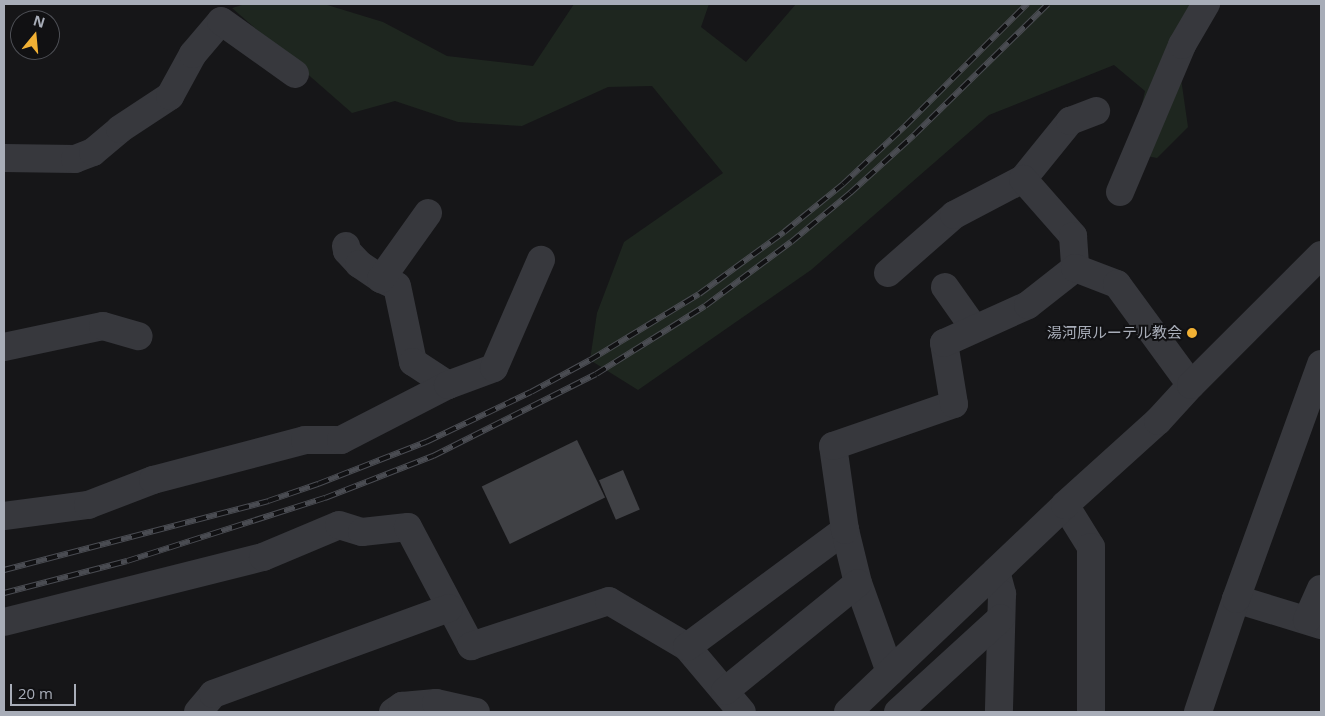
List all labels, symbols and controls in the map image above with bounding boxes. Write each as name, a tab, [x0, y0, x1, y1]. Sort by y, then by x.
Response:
north arrow	[10, 10, 60, 60]
text: N	[31, 10, 47, 32]
place label: 湯河原ルーテル教会	[1047, 324, 1182, 342]
marker: 湯河原ルーテル教会	[1186, 327, 1198, 339]
scale bar	[12, 674, 79, 706]
text: 20 m	[18, 683, 53, 703]

